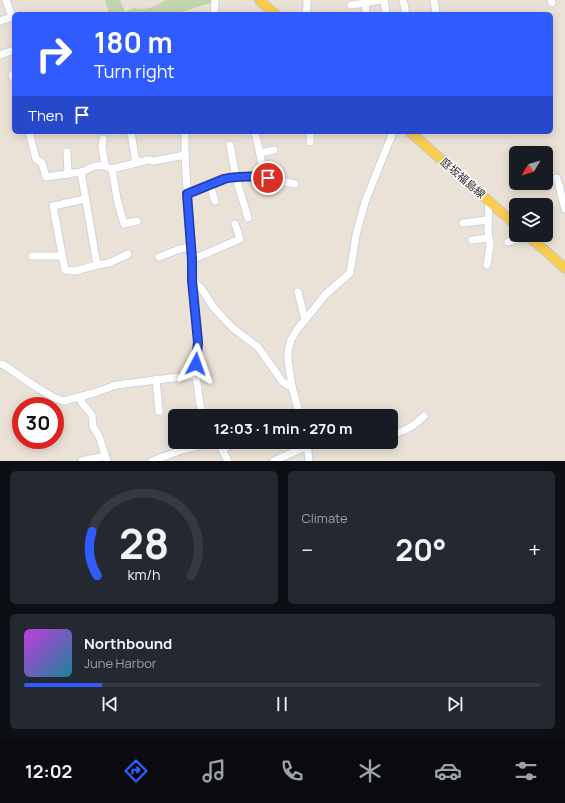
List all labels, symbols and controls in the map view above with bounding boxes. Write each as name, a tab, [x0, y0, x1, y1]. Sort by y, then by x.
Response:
text: 180 m	[94, 23, 173, 61]
icon: right	[28, 28, 80, 80]
text: Turn right	[94, 59, 175, 83]
icon: arrive	[71, 104, 93, 126]
text: Then	[28, 105, 63, 126]
north arrow	[509, 146, 553, 190]
map controls	[509, 146, 553, 242]
street label: 庭坂福島線	[438, 154, 489, 201]
pin	[251, 161, 285, 195]
icon: arrive	[257, 167, 279, 189]
button: layers	[509, 198, 553, 242]
position arrow	[175, 343, 217, 385]
speed limit sign: 30	[12, 397, 64, 449]
text: 12:03 · 1 min · 270 m	[213, 418, 353, 439]
text: Climate	[302, 509, 348, 527]
text: 28	[119, 514, 169, 570]
text: 20°	[395, 529, 446, 570]
text: −	[302, 535, 313, 565]
text: +	[528, 535, 541, 565]
text: km/h	[127, 564, 160, 583]
text: Northbound	[84, 633, 172, 654]
text: June Harbor	[84, 654, 157, 672]
icon: previous	[99, 693, 121, 715]
icon: pause	[271, 693, 293, 715]
icon: next	[444, 693, 466, 715]
icon: directions	[122, 757, 150, 785]
icon: music	[200, 757, 228, 785]
icon: phone	[278, 757, 306, 785]
icon: climate	[356, 757, 384, 785]
icon: car	[434, 757, 462, 785]
icon: filters	[512, 757, 540, 785]
text: 12:02	[25, 759, 72, 783]

